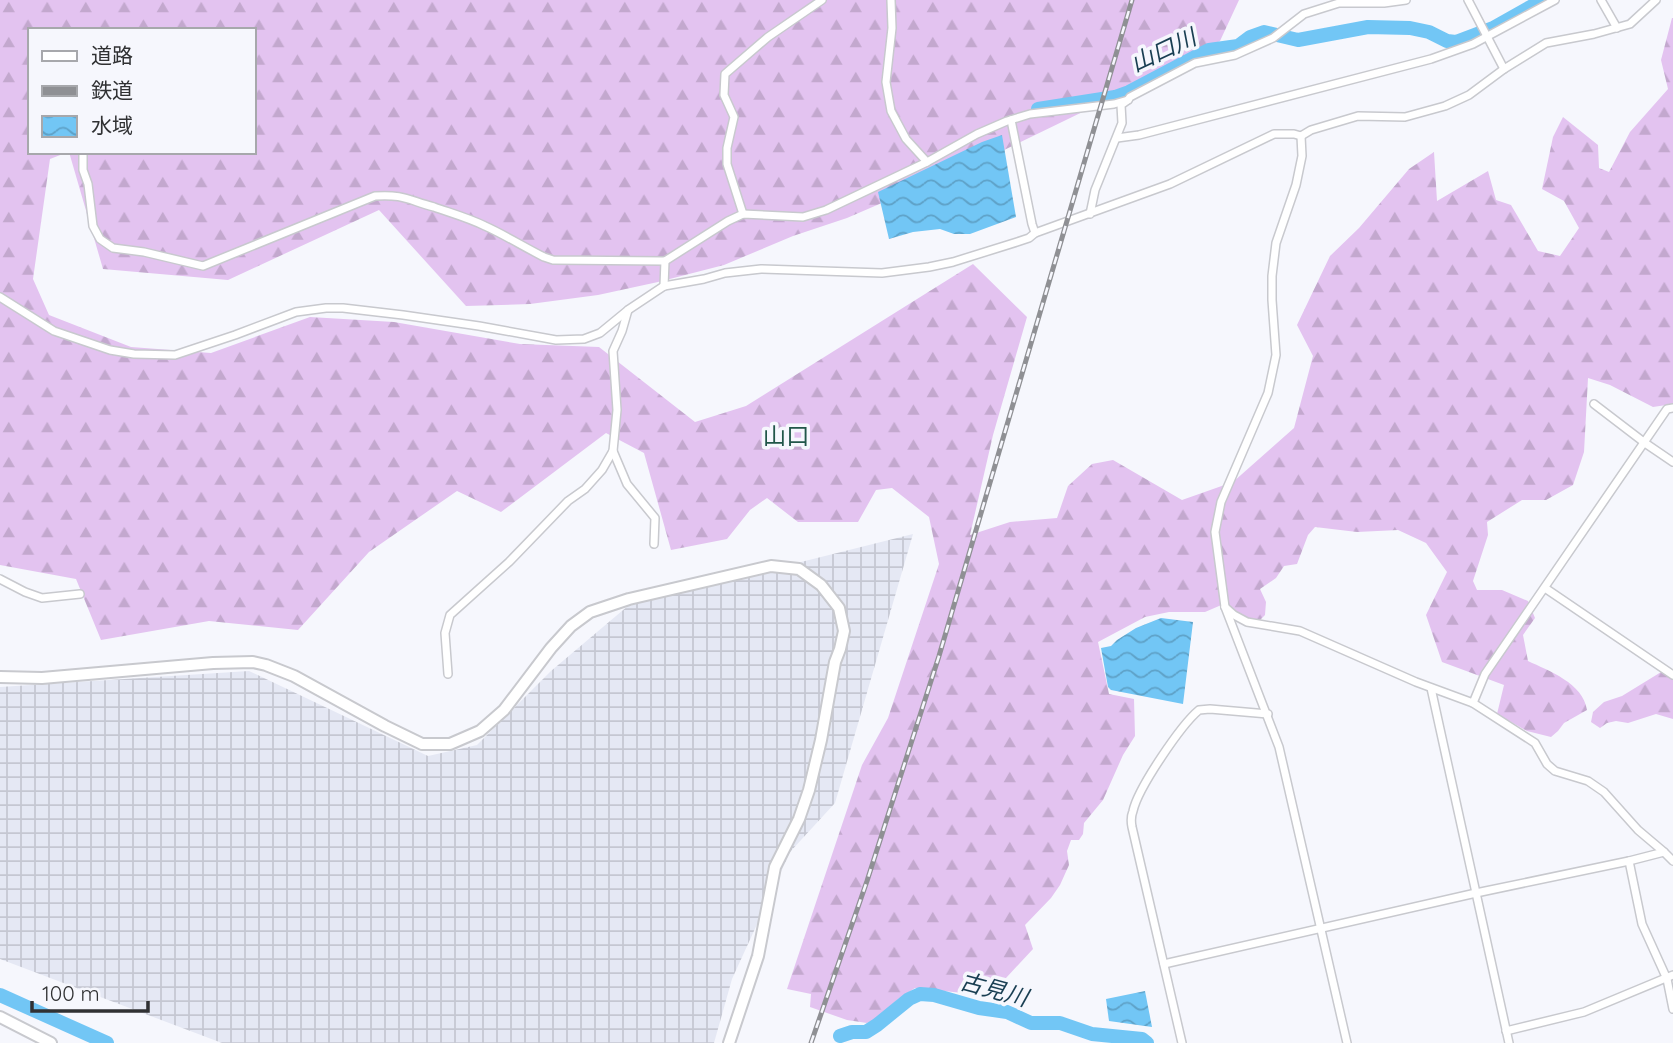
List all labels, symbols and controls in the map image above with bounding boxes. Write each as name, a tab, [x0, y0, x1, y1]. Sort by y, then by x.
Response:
water label: 山口川	[1126, 21, 1203, 78]
legend	[28, 28, 256, 154]
text: 道路	[91, 42, 133, 68]
text: 鉄道	[91, 77, 133, 103]
text: 水域	[91, 112, 133, 138]
district label: 山口	[763, 421, 809, 450]
water label: 古見川	[957, 966, 1034, 1013]
scale bar	[32, 970, 147, 1014]
text: 100 m	[42, 980, 100, 1006]

